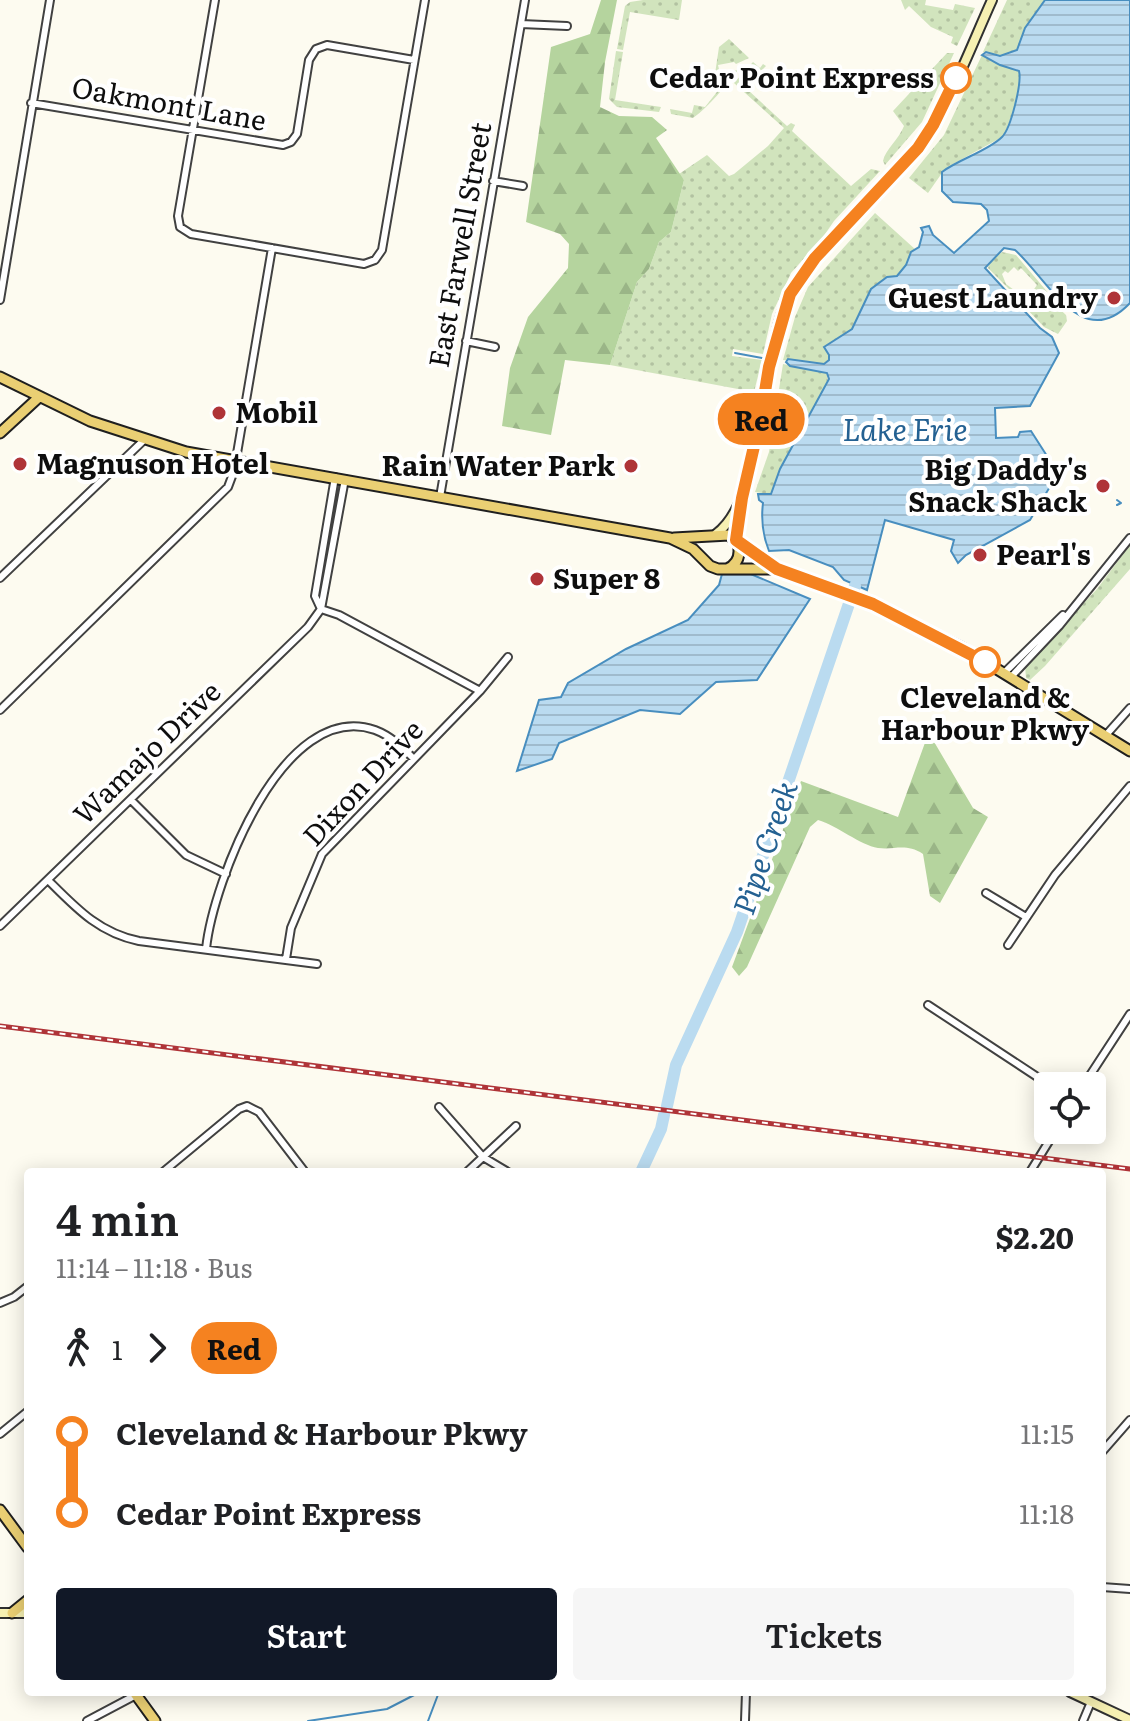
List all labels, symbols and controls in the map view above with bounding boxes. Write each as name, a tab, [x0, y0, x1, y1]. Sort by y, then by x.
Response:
place label: Cedar Point Express	[649, 55, 934, 97]
marker: Cedar Point Express	[941, 63, 971, 93]
street label: Oakmont Lane	[69, 64, 270, 140]
street label: East Farwell Street	[416, 118, 500, 371]
place label: Guest Laundry	[888, 275, 1099, 317]
marker: Guest Laundry	[1105, 289, 1123, 307]
place label: Mobil	[235, 390, 318, 432]
line badge: Red	[715, 393, 807, 445]
text: Red	[734, 398, 788, 440]
marker: Mobil	[210, 404, 228, 422]
water label: Lake Erie	[842, 406, 968, 450]
place label: Magnuson Hotel	[36, 441, 269, 483]
place label: Rain Water Park	[382, 443, 615, 485]
place label: Big Daddy's Snack Shack	[908, 447, 1087, 521]
marker: Magnuson Hotel	[11, 455, 29, 473]
marker: Rain Water Park	[622, 457, 640, 475]
marker: Big Daddy's Snack Shack	[1094, 477, 1112, 495]
place label: Pearl's	[996, 532, 1091, 574]
marker: Pearl's	[971, 546, 989, 564]
place label: Super 8	[553, 556, 660, 598]
marker: Super 8	[528, 570, 546, 588]
marker: Cleveland & Harbour Pkwy	[970, 647, 1000, 677]
street label: Wamajo Drive	[62, 670, 229, 833]
place label: Cleveland & Harbour Pkwy	[881, 675, 1090, 749]
street label: Dixon Drive	[292, 709, 431, 854]
water label: Pipe Creek	[720, 774, 807, 920]
map controls	[1034, 1072, 1106, 1144]
button: locate	[1034, 1072, 1106, 1144]
text: 4 min	[56, 1184, 179, 1250]
text: $2.20	[996, 1214, 1074, 1258]
text: 11:14 – 11:18 · Bus	[56, 1247, 252, 1286]
icon: walk	[56, 1326, 100, 1370]
icon: forward	[135, 1326, 179, 1370]
text: Red	[207, 1327, 261, 1369]
text: 1	[112, 1329, 123, 1368]
text: Cleveland & Harbour Pkwy	[116, 1410, 528, 1454]
text: 11:15	[1020, 1413, 1074, 1452]
text: Cedar Point Express	[116, 1490, 421, 1534]
text: 11:18	[1019, 1493, 1074, 1532]
button: Start	[56, 1588, 557, 1680]
button: Tickets	[573, 1588, 1074, 1680]

